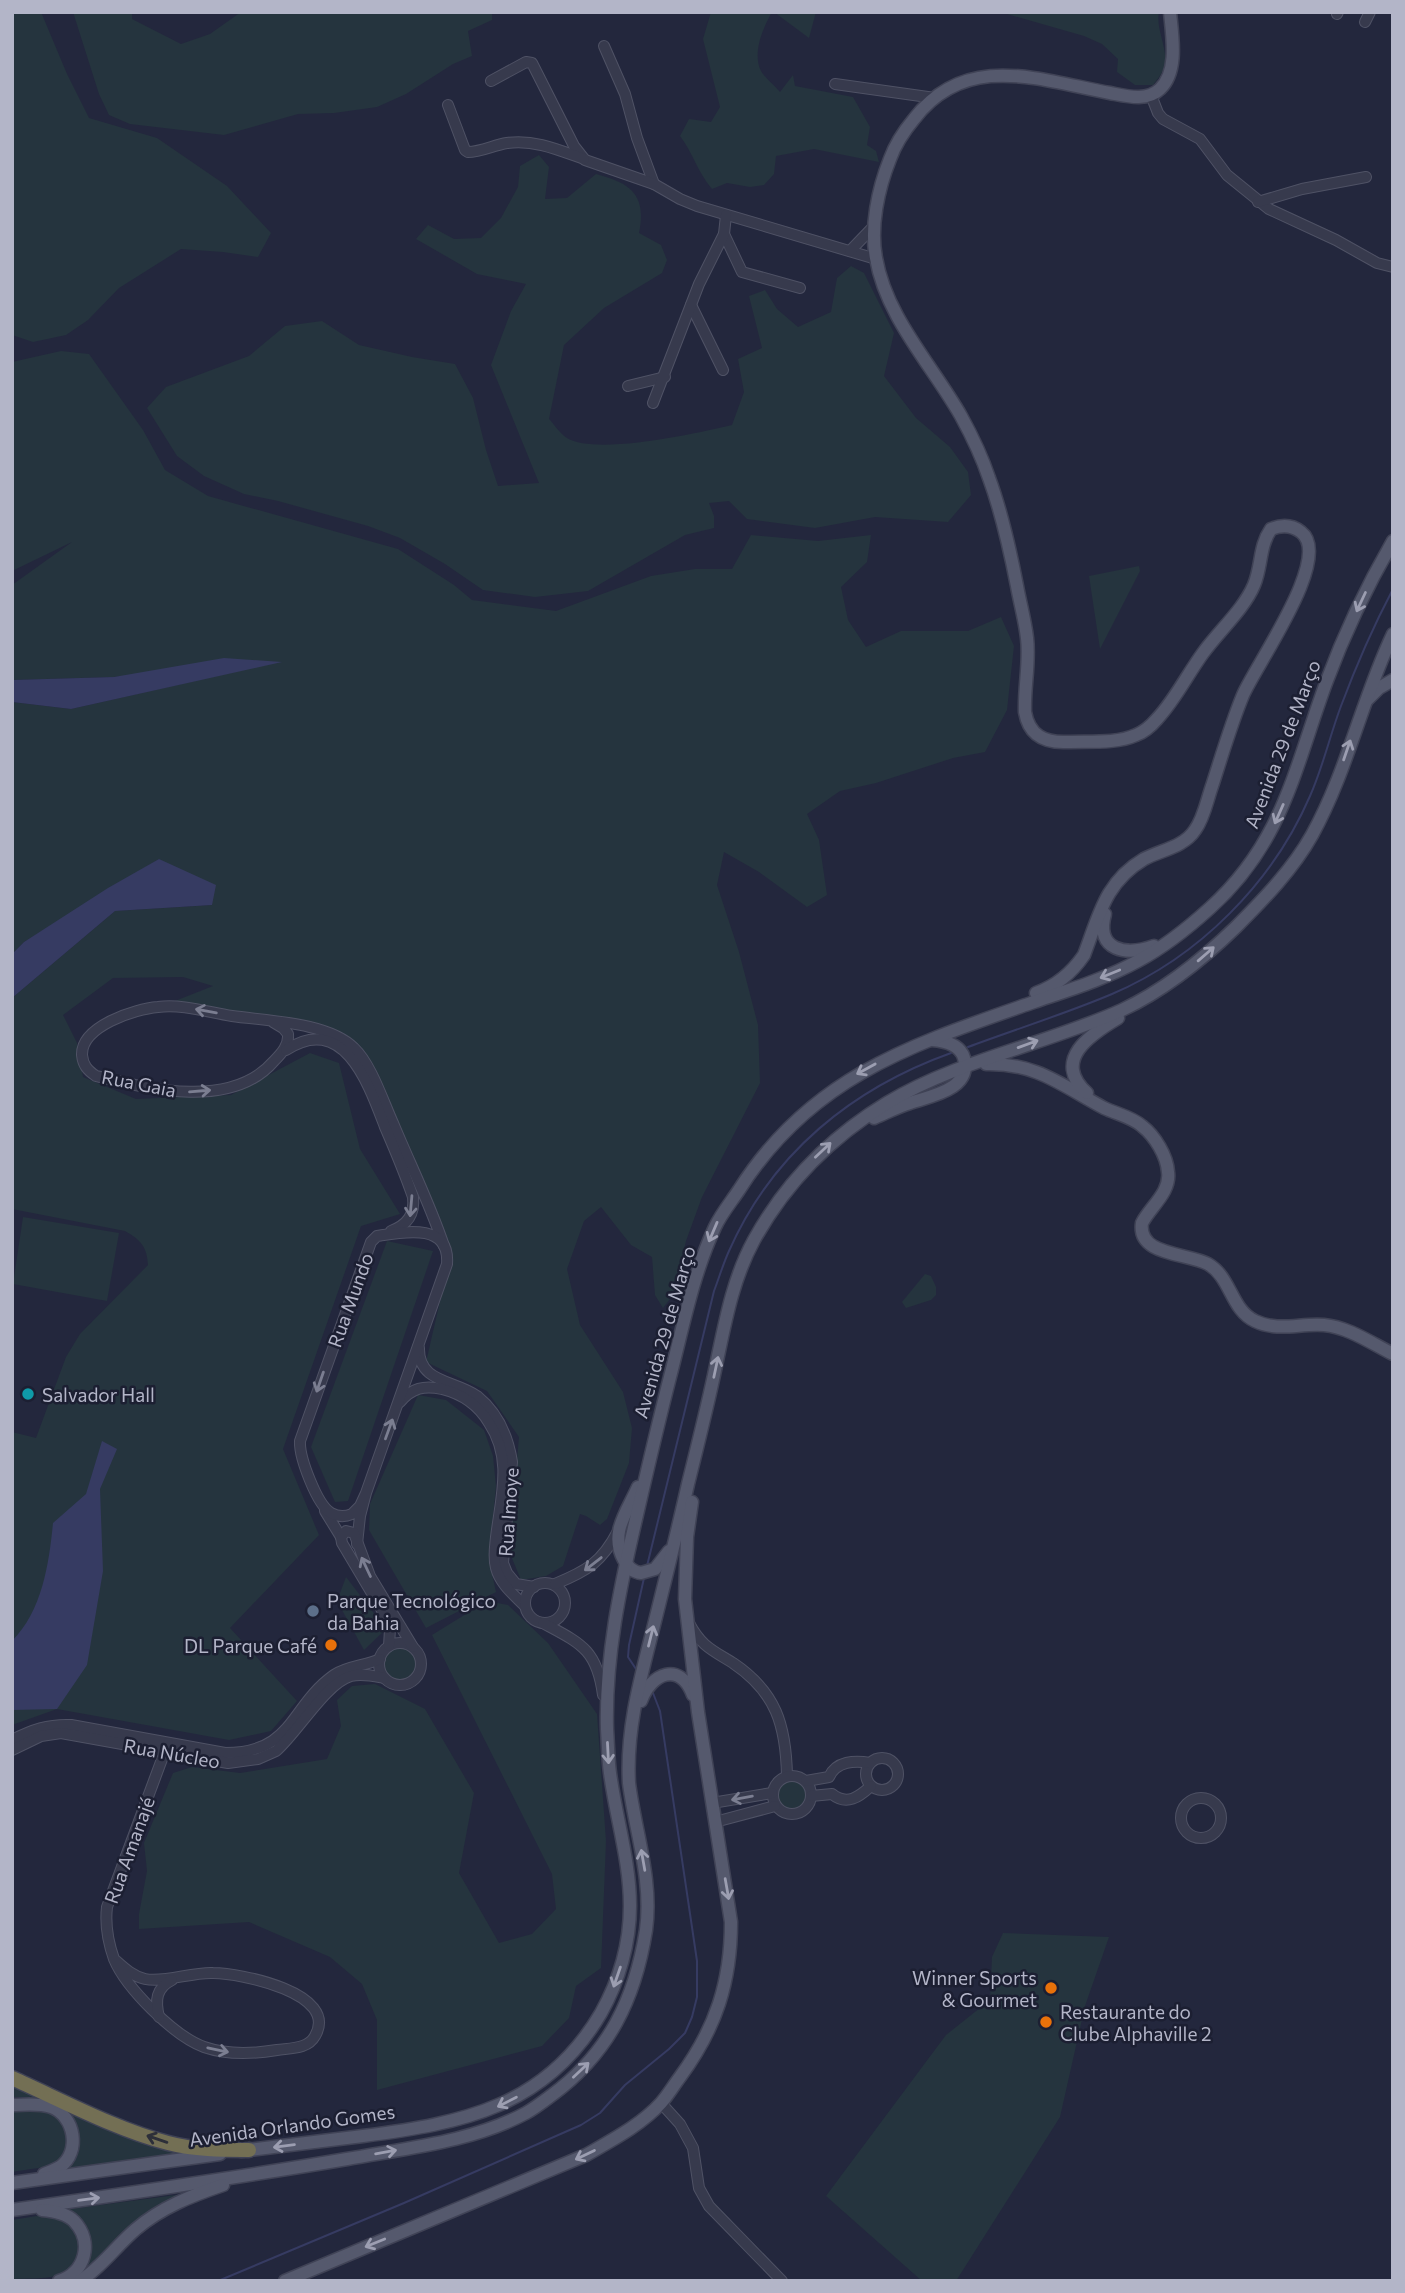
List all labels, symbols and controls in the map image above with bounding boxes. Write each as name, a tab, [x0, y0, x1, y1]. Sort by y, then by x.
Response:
one-way arrow	[1354, 591, 1368, 612]
street label: Avenida 29 de Março	[1239, 657, 1325, 831]
one-way arrow	[1342, 740, 1354, 762]
one-way arrow	[1272, 802, 1285, 824]
one-way arrow	[1196, 946, 1214, 962]
one-way arrow	[1100, 969, 1121, 982]
one-way arrow	[195, 1004, 217, 1017]
one-way arrow	[1017, 1037, 1039, 1049]
one-way arrow	[857, 1062, 877, 1076]
street label: Rua Gaia	[100, 1065, 178, 1101]
one-way arrow	[188, 1084, 210, 1097]
one-way arrow	[814, 1142, 832, 1158]
one-way arrow	[404, 1194, 417, 1217]
one-way arrow	[706, 1221, 719, 1242]
street label: Avenida 29 de Março	[628, 1243, 700, 1421]
street label: Rua Mundo	[322, 1250, 378, 1350]
one-way arrow	[709, 1356, 723, 1379]
one-way arrow	[313, 1371, 325, 1393]
place label: Salvador Hall	[42, 1383, 155, 1406]
marker: Salvador Hall	[20, 1386, 36, 1402]
one-way arrow	[383, 1418, 396, 1440]
street label: Rua Imoye	[493, 1467, 523, 1557]
one-way arrow	[359, 1557, 373, 1578]
one-way arrow	[584, 1557, 602, 1572]
place label: Parque Tecnológico da Bahia	[327, 1589, 496, 1634]
marker: Parque Tecnológico da Bahia	[305, 1603, 321, 1619]
one-way arrow	[645, 1625, 658, 1648]
place label: DL Parque Café	[184, 1634, 317, 1657]
marker: DL Parque Café	[323, 1637, 339, 1653]
street label: Rua Núcleo	[122, 1733, 222, 1773]
one-way arrow	[602, 1742, 615, 1765]
one-way arrow	[731, 1792, 754, 1805]
street label: Rua Amanajé	[99, 1793, 159, 1907]
one-way arrow	[636, 1849, 649, 1872]
one-way arrow	[721, 1877, 734, 1900]
one-way arrow	[610, 1966, 622, 1988]
place label: Winner Sports & Gourmet	[912, 1966, 1037, 2011]
marker: Winner Sports & Gourmet	[1043, 1980, 1059, 1996]
place label: Restaurante do Clube Alphaville 2	[1060, 2000, 1212, 2045]
marker: Restaurante do Clube Alphaville 2	[1038, 2014, 1054, 2030]
one-way arrow	[206, 2044, 229, 2057]
one-way arrow	[572, 2061, 589, 2078]
one-way arrow	[497, 2096, 517, 2110]
street label: Avenida Orlando Gomes	[188, 2099, 396, 2151]
one-way arrow	[147, 2132, 169, 2144]
one-way arrow	[274, 2139, 296, 2152]
one-way arrow	[374, 2145, 397, 2158]
one-way arrow	[575, 2149, 596, 2162]
one-way arrow	[77, 2192, 100, 2205]
one-way arrow	[365, 2237, 386, 2250]

